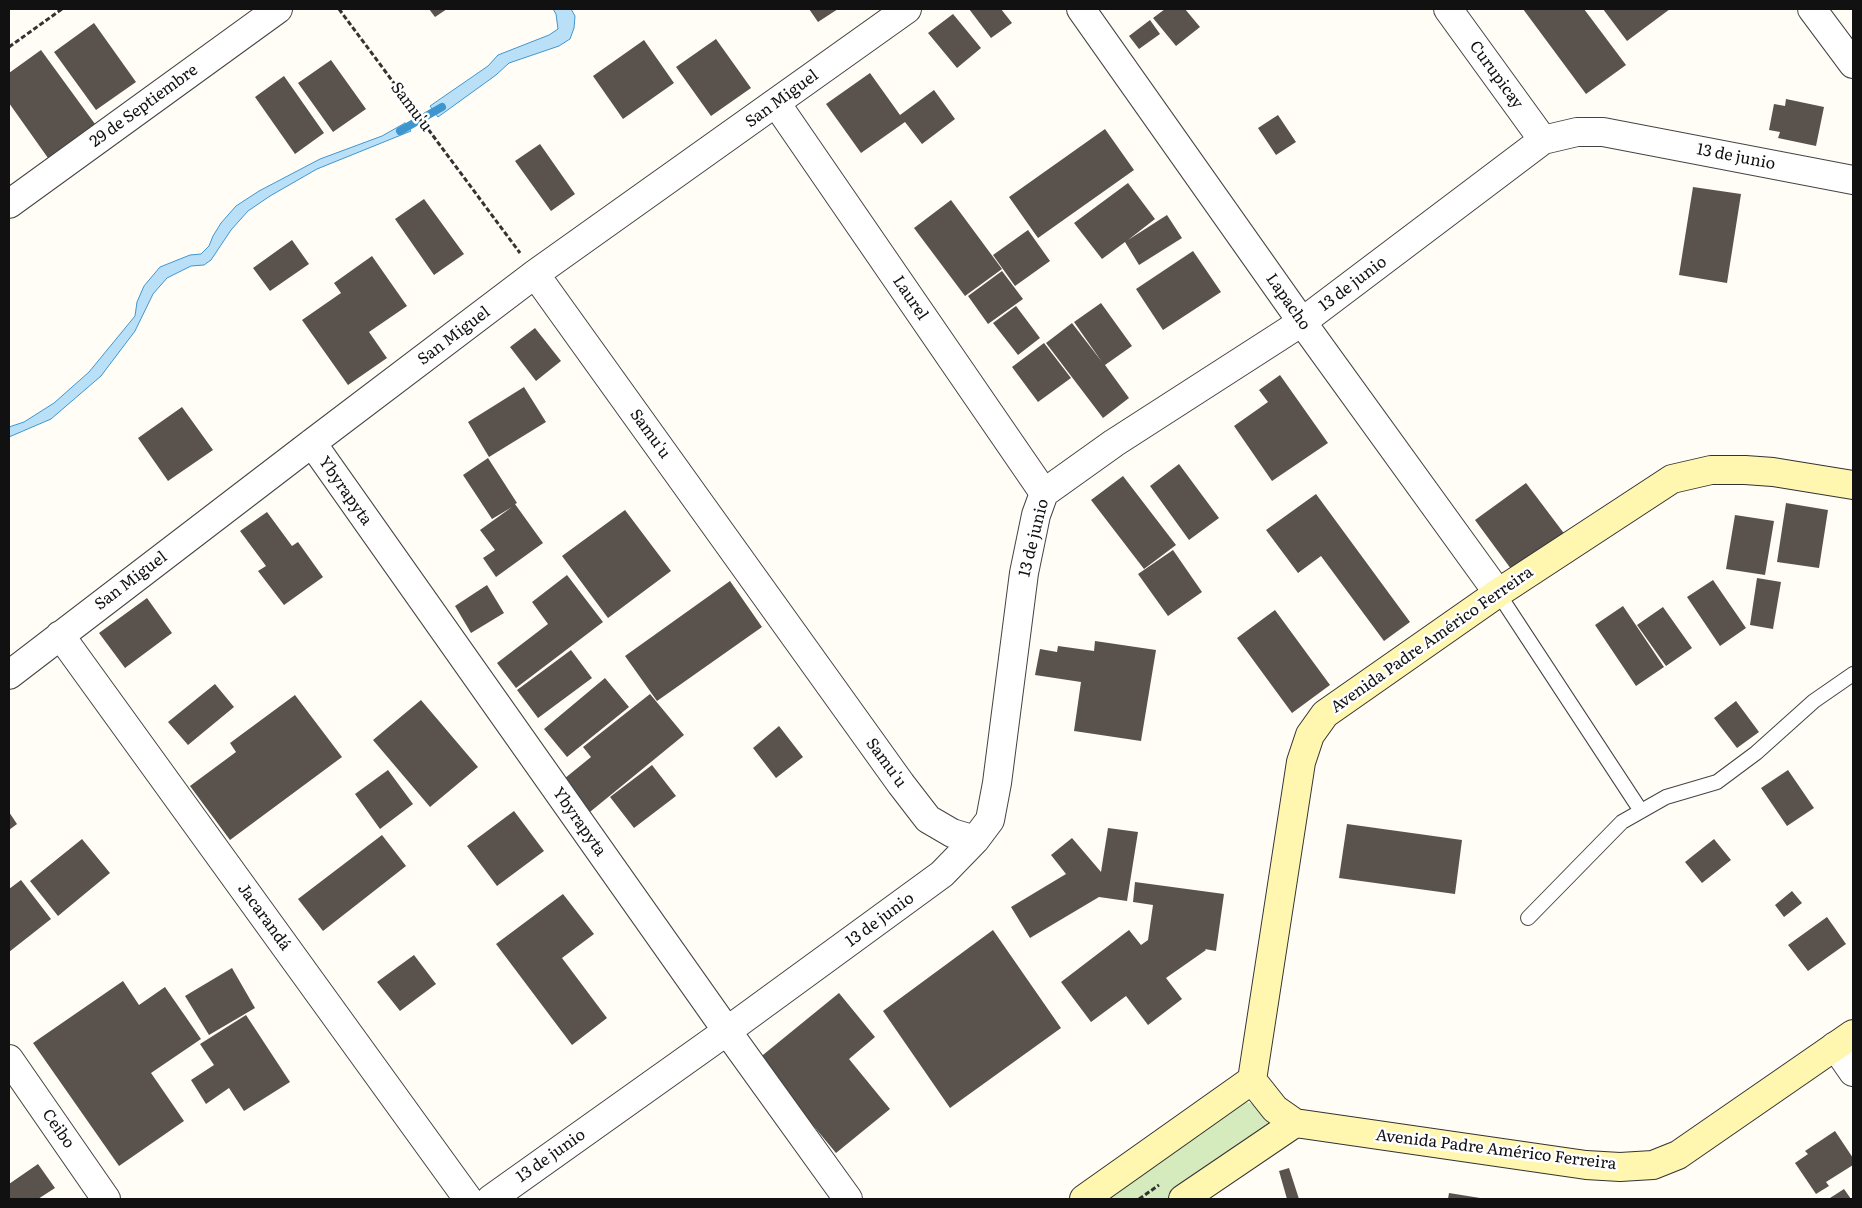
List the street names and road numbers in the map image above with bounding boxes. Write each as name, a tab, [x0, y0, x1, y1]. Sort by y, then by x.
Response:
street label: Curupicay	[1465, 37, 1527, 113]
street label: 29 de Septiembre	[86, 60, 202, 152]
street label: San Miguel	[742, 66, 822, 132]
street label: Samu'u	[386, 79, 436, 135]
street label: 13 de junio	[1695, 140, 1777, 174]
street label: 13 de junio	[1315, 252, 1391, 316]
street label: Lapacho	[1262, 270, 1314, 334]
street label: Laurel	[888, 272, 932, 324]
street label: San Miguel	[414, 303, 494, 369]
street label: Samu'u	[626, 405, 674, 463]
street label: Ybyrapyta	[314, 453, 376, 529]
street label: 13 de junio	[1015, 497, 1053, 579]
street label: San Miguel	[91, 548, 171, 614]
street label: Avenida Padre Américo Ferreira	[1327, 563, 1537, 717]
street label: Samu'u	[862, 734, 910, 792]
street label: Ybyrapyta	[548, 784, 610, 860]
street label: Jacarandá	[233, 880, 295, 954]
street label: 13 de junio	[842, 889, 918, 951]
street label: Ceibo	[38, 1106, 78, 1152]
street label: 13 de junio	[513, 1125, 589, 1187]
street label: Avenida Padre Américo Ferreira	[1375, 1126, 1617, 1174]

